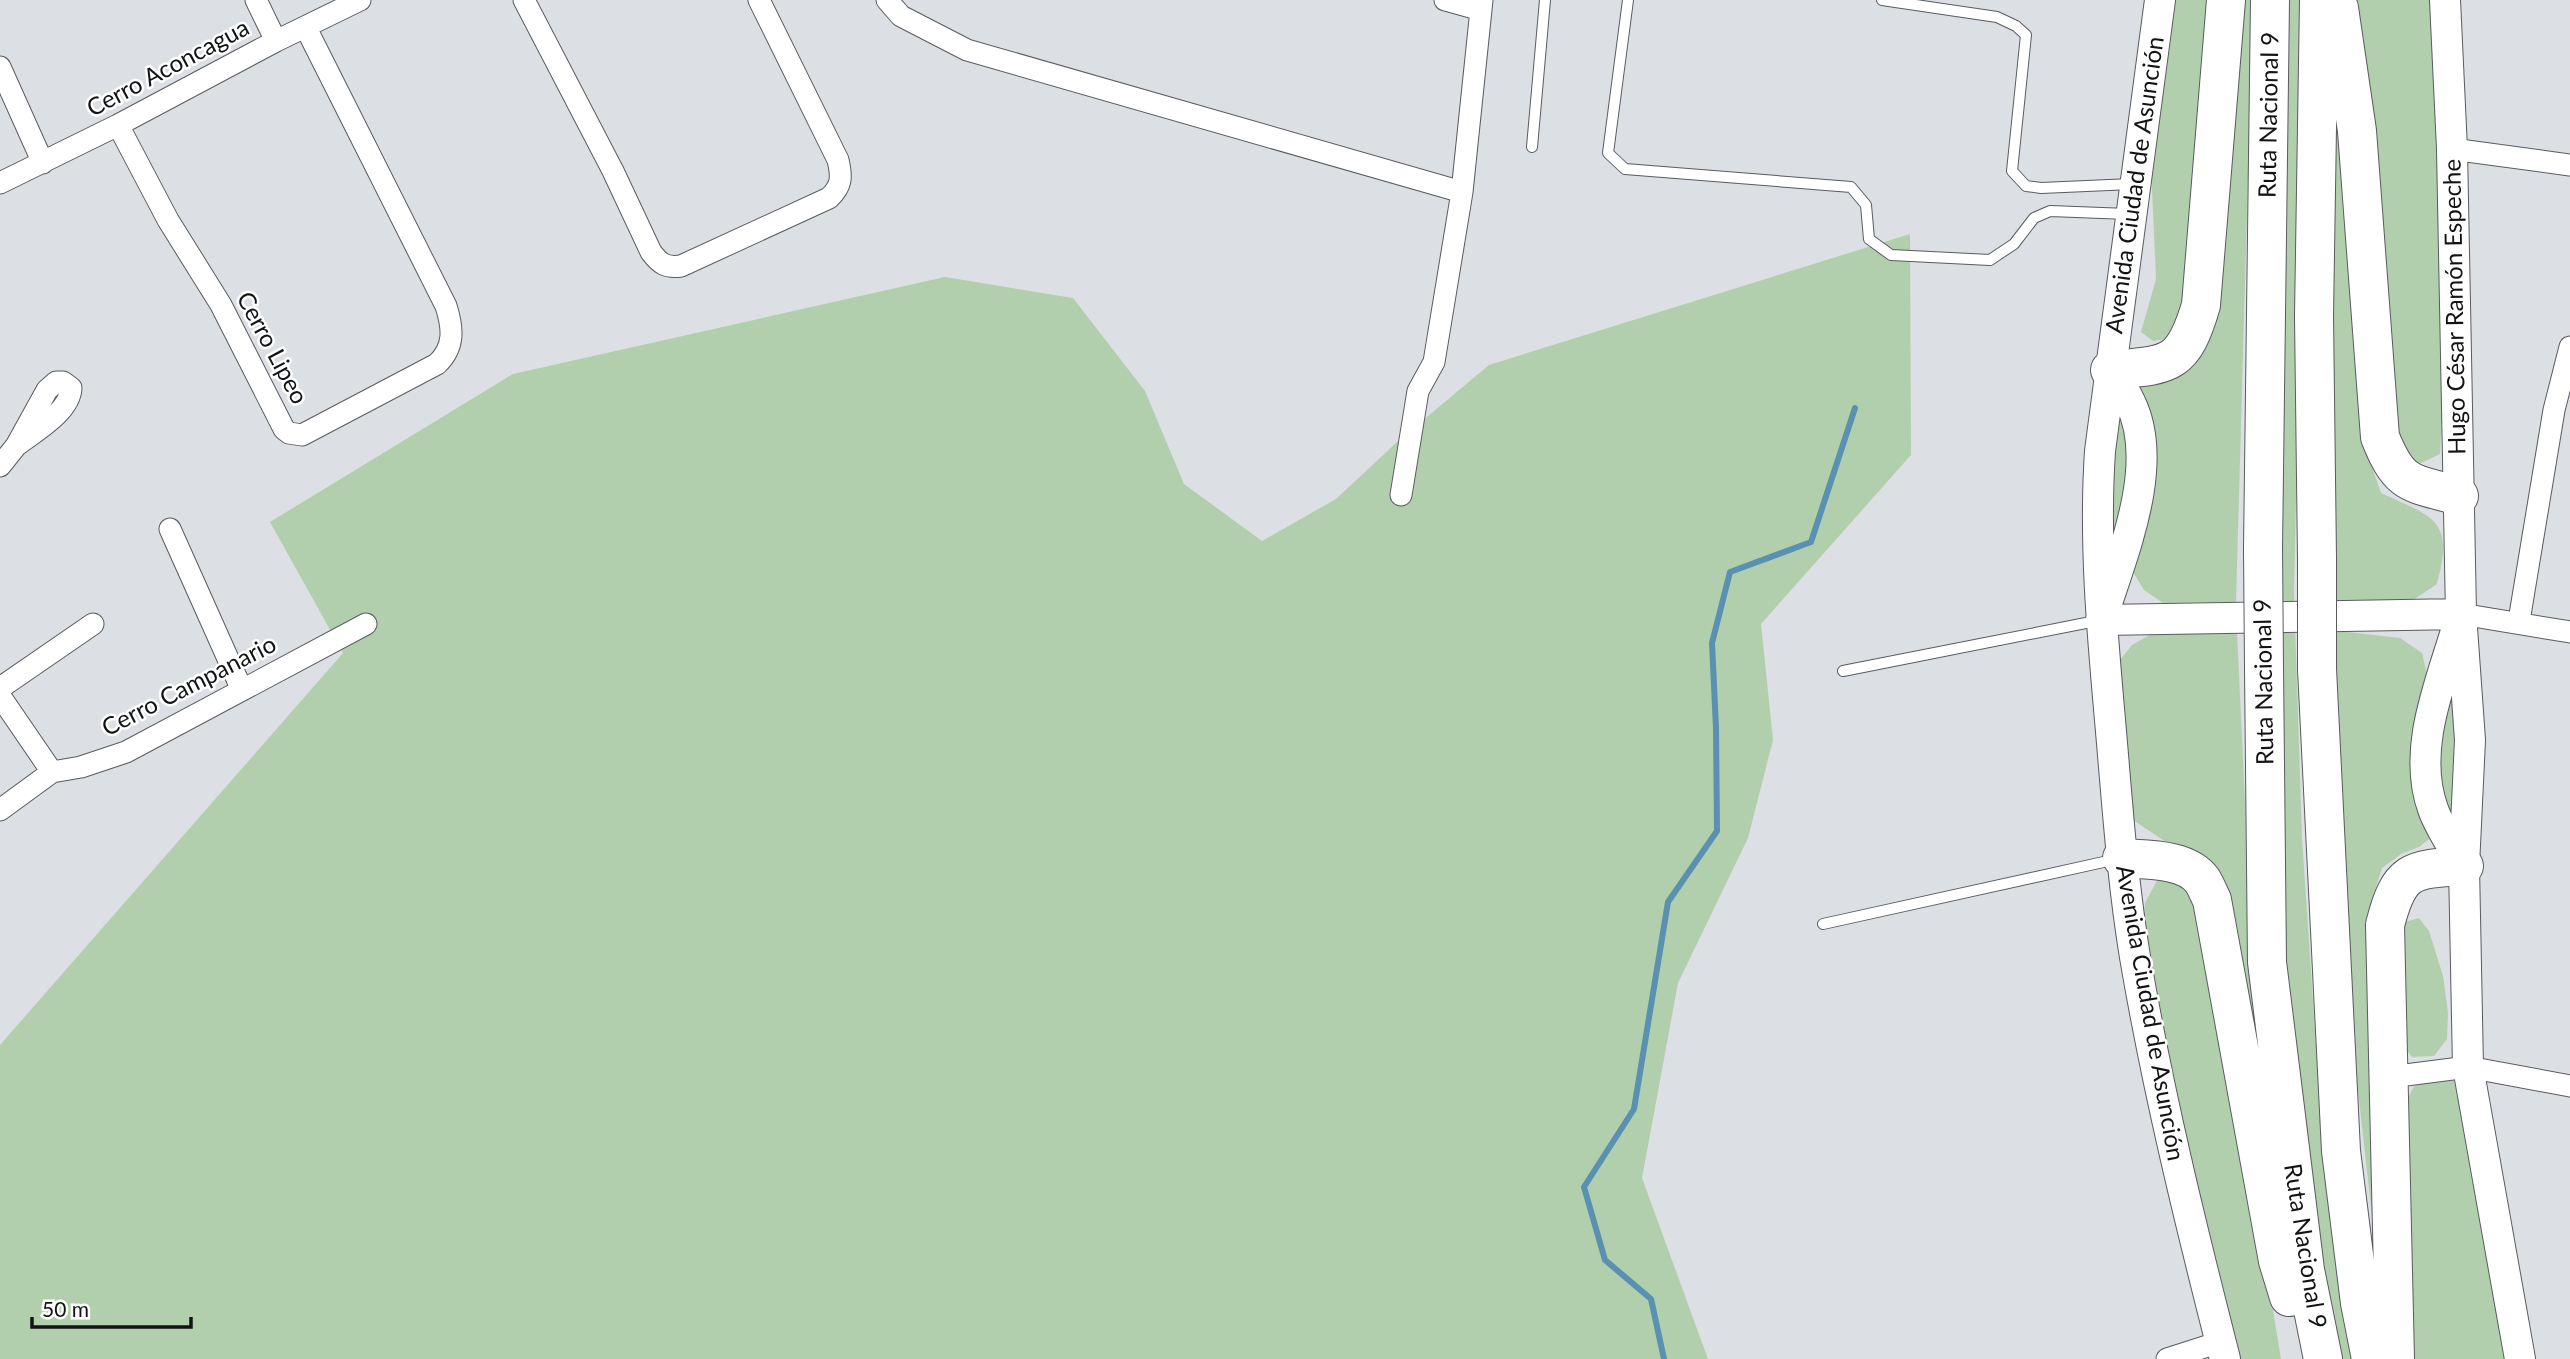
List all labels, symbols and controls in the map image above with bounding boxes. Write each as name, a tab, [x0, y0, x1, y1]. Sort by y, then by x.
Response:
street label: Cerro Aconcagua	[81, 12, 253, 122]
street label: Ruta Nacional 9	[2252, 32, 2283, 198]
street label: Avenida Ciudad de Asunción	[2098, 34, 2169, 335]
street label: Hugo César Ramón Espeche	[2436, 159, 2471, 455]
street label: Cerro Lipeo	[232, 286, 315, 408]
street label: Ruta Nacional 9	[2247, 599, 2278, 765]
street label: Cerro Campanario	[96, 628, 280, 741]
street label: Avenida Ciudad de Asunción	[2111, 863, 2192, 1163]
street label: Ruta Nacional 9	[2279, 1161, 2334, 1330]
scale bar	[32, 1286, 191, 1330]
text: 50 m	[42, 1296, 89, 1321]

